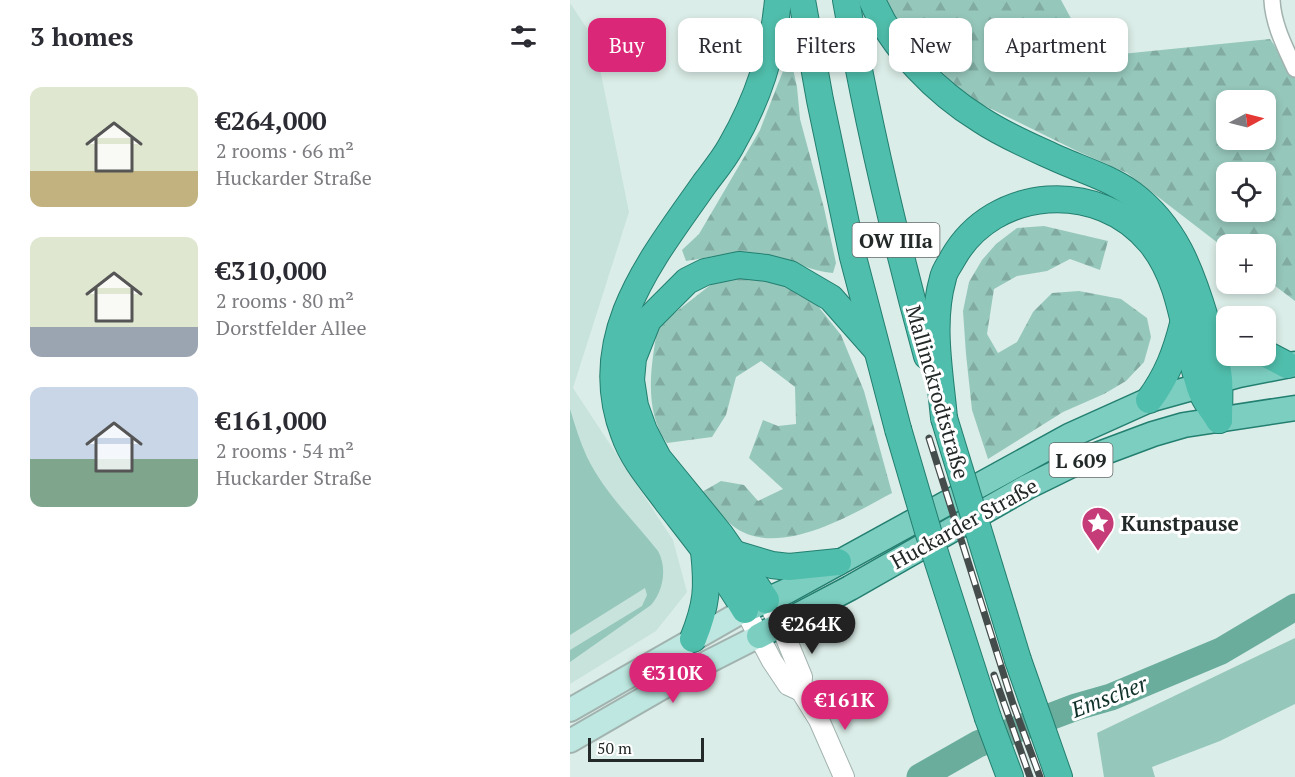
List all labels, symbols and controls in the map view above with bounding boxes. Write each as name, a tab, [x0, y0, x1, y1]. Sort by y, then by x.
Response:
chip: Buy	[588, 18, 666, 72]
chip: Rent	[678, 18, 763, 72]
chip: Filters	[775, 18, 877, 72]
chip: New	[889, 18, 972, 72]
chip: Apartment	[984, 18, 1128, 72]
text: 3 homes	[30, 19, 134, 53]
icon: filters	[507, 20, 540, 53]
north arrow	[1216, 90, 1276, 150]
map controls	[1216, 90, 1276, 366]
text: €264,000	[216, 103, 327, 137]
icon: home	[78, 111, 150, 183]
text: 2 rooms · 66 m²	[216, 137, 354, 164]
button: locate	[1216, 162, 1276, 222]
text: Huckarder Straße	[216, 164, 372, 191]
road number: OW IIIa	[852, 223, 940, 257]
button: +	[1216, 234, 1276, 294]
text: €310,000	[216, 253, 327, 287]
icon: home	[78, 261, 150, 333]
text: 2 rooms · 80 m²	[216, 287, 354, 314]
street label: Mallinckrodtstraße	[900, 302, 976, 482]
button: −	[1216, 306, 1276, 366]
text: Dorstfelder Allee	[216, 314, 367, 341]
text: €161,000	[216, 403, 327, 437]
icon: home	[78, 411, 150, 483]
text: 2 rooms · 54 m²	[216, 437, 354, 464]
road number: L 609	[1050, 443, 1112, 477]
text: Huckarder Straße	[216, 464, 372, 491]
street label: Huckarder Straße	[886, 471, 1042, 575]
place icon: Kunstpause	[1080, 505, 1116, 552]
place label: Kunstpause	[1121, 509, 1239, 537]
pin: €264K	[770, 604, 854, 655]
text: €264K	[782, 610, 842, 637]
pin: €310K	[631, 653, 715, 704]
text: €310K	[643, 659, 703, 686]
water label: Emscher	[1066, 668, 1153, 724]
pin: €161K	[803, 680, 887, 731]
text: €161K	[815, 686, 875, 713]
scale bar	[588, 735, 704, 762]
text: 50 m	[597, 737, 632, 759]

